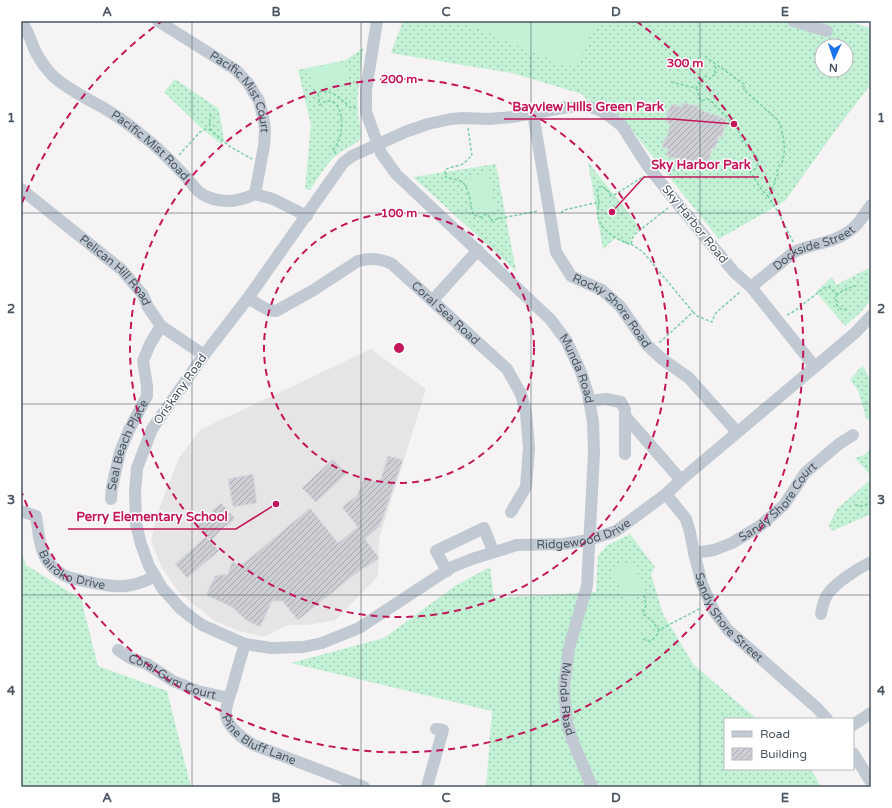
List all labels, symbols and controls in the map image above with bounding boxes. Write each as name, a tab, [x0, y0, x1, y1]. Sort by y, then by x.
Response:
text: A	[102, 4, 112, 20]
text: B	[271, 4, 281, 20]
text: C	[441, 4, 451, 20]
text: D	[611, 4, 621, 20]
text: E	[781, 4, 789, 20]
north arrow	[814, 38, 854, 78]
street label: Pacific Mist Court	[207, 48, 272, 134]
text: 300 m	[667, 56, 703, 70]
text: N	[829, 61, 838, 74]
text: 200 m	[381, 72, 417, 86]
callout: Bayview Hills Green Park	[504, 94, 672, 119]
text: Bayview Hills Green Park	[512, 99, 664, 115]
street label: Pacific Mist Road	[108, 107, 192, 183]
text: 1	[7, 110, 15, 126]
text: 1	[877, 110, 885, 126]
callout: Sky Harbor Park	[644, 152, 759, 177]
text: Sky Harbor Park	[651, 157, 751, 173]
street label: Sky Harbor Road	[659, 182, 731, 266]
text: 100 m	[381, 206, 417, 220]
street label: Dockside Street	[770, 222, 858, 273]
street label: Pelican Hill Road	[77, 232, 154, 308]
street label: Rocky Shore Road	[570, 271, 654, 350]
street label: Coral Sea Road	[409, 278, 483, 348]
text: 2	[7, 301, 15, 317]
text: 2	[877, 301, 885, 317]
street label: Munda Road	[557, 331, 597, 404]
centre of rings	[392, 341, 406, 355]
street label: Oriskany Road	[150, 351, 210, 427]
street label: Seal Beach Place	[104, 397, 151, 492]
street label: Sandy Shore Court	[736, 459, 820, 544]
text: 3	[7, 492, 15, 508]
text: 3	[877, 492, 885, 508]
callout: Perry Elementary School	[68, 504, 236, 529]
text: Perry Elementary School	[76, 509, 228, 525]
street label: Ridgewood Drive	[536, 516, 633, 552]
street label: Bairoko Drive	[36, 548, 107, 592]
street label: Sandy Shore Street	[692, 571, 766, 665]
street label: Coral Gum Court	[127, 651, 218, 702]
street label: Munda Road	[557, 661, 577, 737]
text: 4	[7, 683, 16, 699]
text: 4	[877, 683, 886, 699]
street label: Pine Bluff Lane	[219, 713, 298, 767]
legend	[724, 718, 854, 770]
text: Road	[760, 727, 790, 741]
text: Building	[760, 747, 807, 761]
text: A	[102, 790, 112, 806]
text: B	[271, 790, 281, 806]
text: C	[441, 790, 451, 806]
text: D	[611, 790, 621, 806]
text: E	[781, 790, 789, 806]

